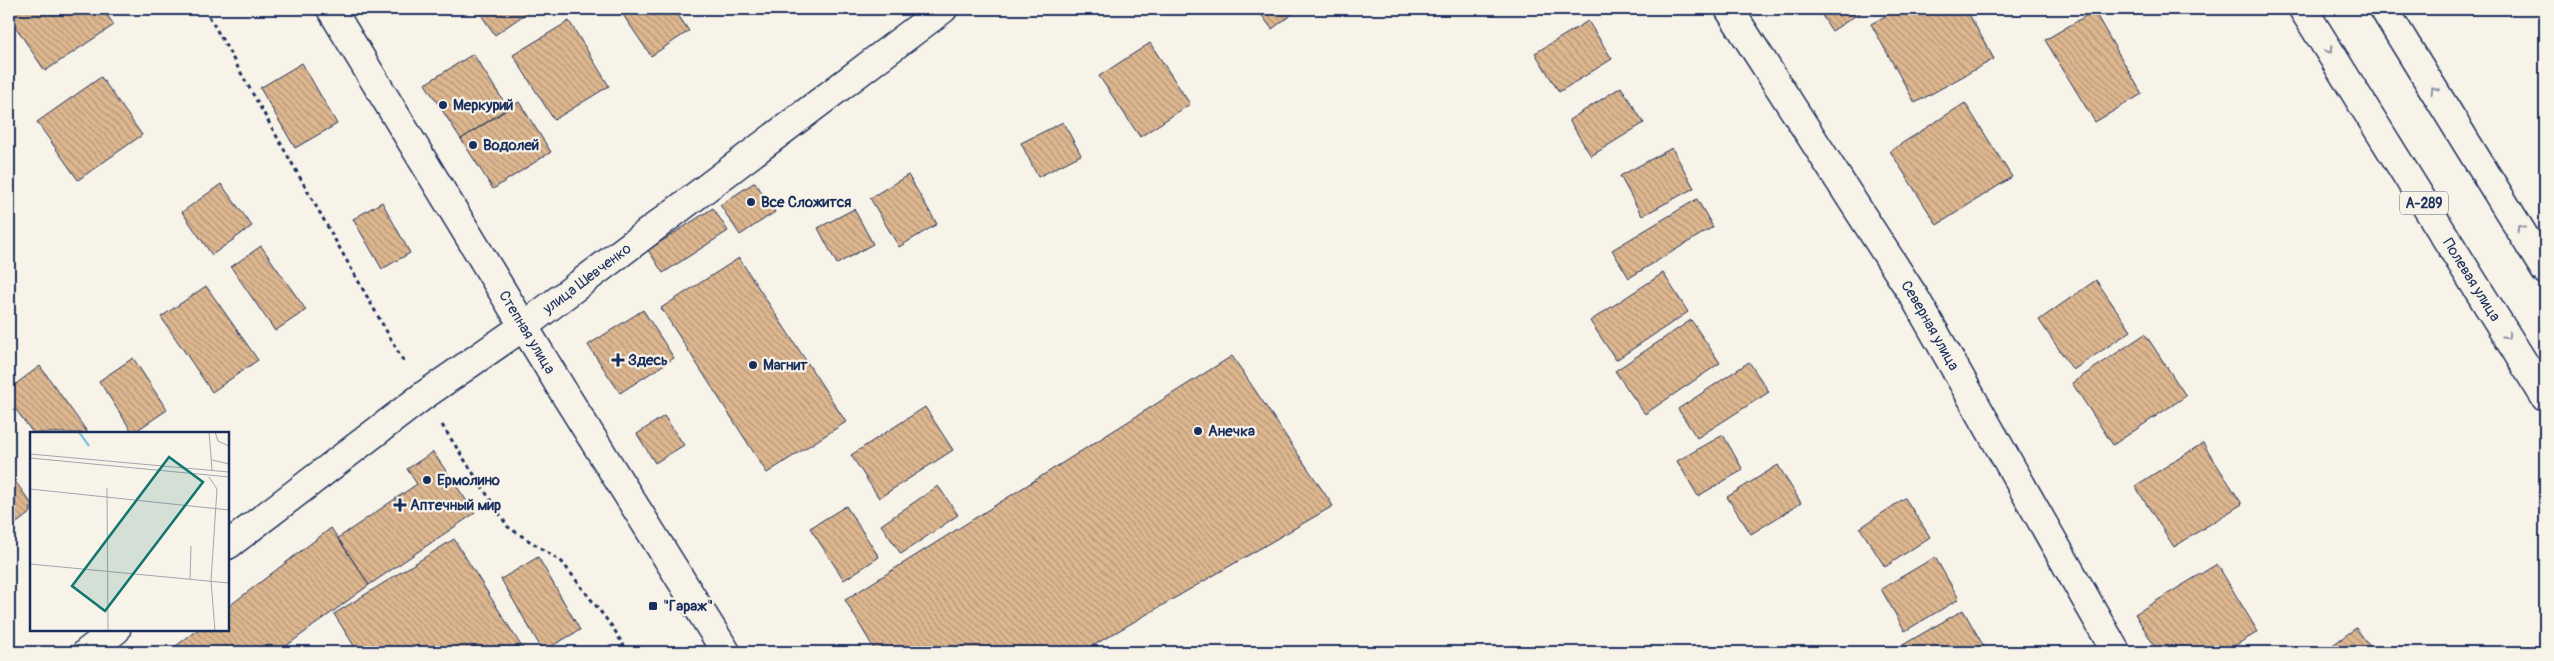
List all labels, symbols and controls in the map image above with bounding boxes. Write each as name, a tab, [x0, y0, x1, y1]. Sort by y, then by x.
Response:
one-way arrow	[2323, 45, 2332, 54]
one-way arrow	[2431, 86, 2440, 95]
place label: Меркурий	[453, 96, 513, 115]
marker: Меркурий	[437, 99, 449, 111]
place label: Водолей	[483, 136, 539, 155]
marker: Водолей	[467, 139, 479, 151]
road number: А-289	[2400, 192, 2448, 214]
place label: Все Сложится	[761, 193, 851, 212]
marker: Все Сложится	[745, 196, 757, 208]
one-way arrow	[2516, 225, 2526, 234]
street label: Полевая улица	[2439, 235, 2505, 325]
street label: улица Шевченко	[538, 239, 635, 318]
street label: Северная улица	[1897, 277, 1964, 374]
street label: Степная улица	[495, 287, 560, 377]
one-way arrow	[2501, 331, 2511, 340]
place label: Здесь	[628, 351, 668, 370]
marker: Здесь	[612, 354, 624, 366]
place label: Магнит	[763, 356, 808, 375]
marker: Магнит	[747, 359, 759, 371]
place label: Анечка	[1208, 422, 1255, 441]
marker: Анечка	[1192, 425, 1204, 437]
inset map	[30, 432, 229, 631]
place label: Ермолино	[437, 471, 500, 490]
marker: Ермолино	[421, 474, 433, 486]
place label: Аптечный мир	[410, 496, 501, 515]
marker: Аптечный мир	[394, 499, 406, 511]
place label: "Гараж"	[663, 597, 713, 616]
marker: "Гараж"	[647, 600, 659, 612]

